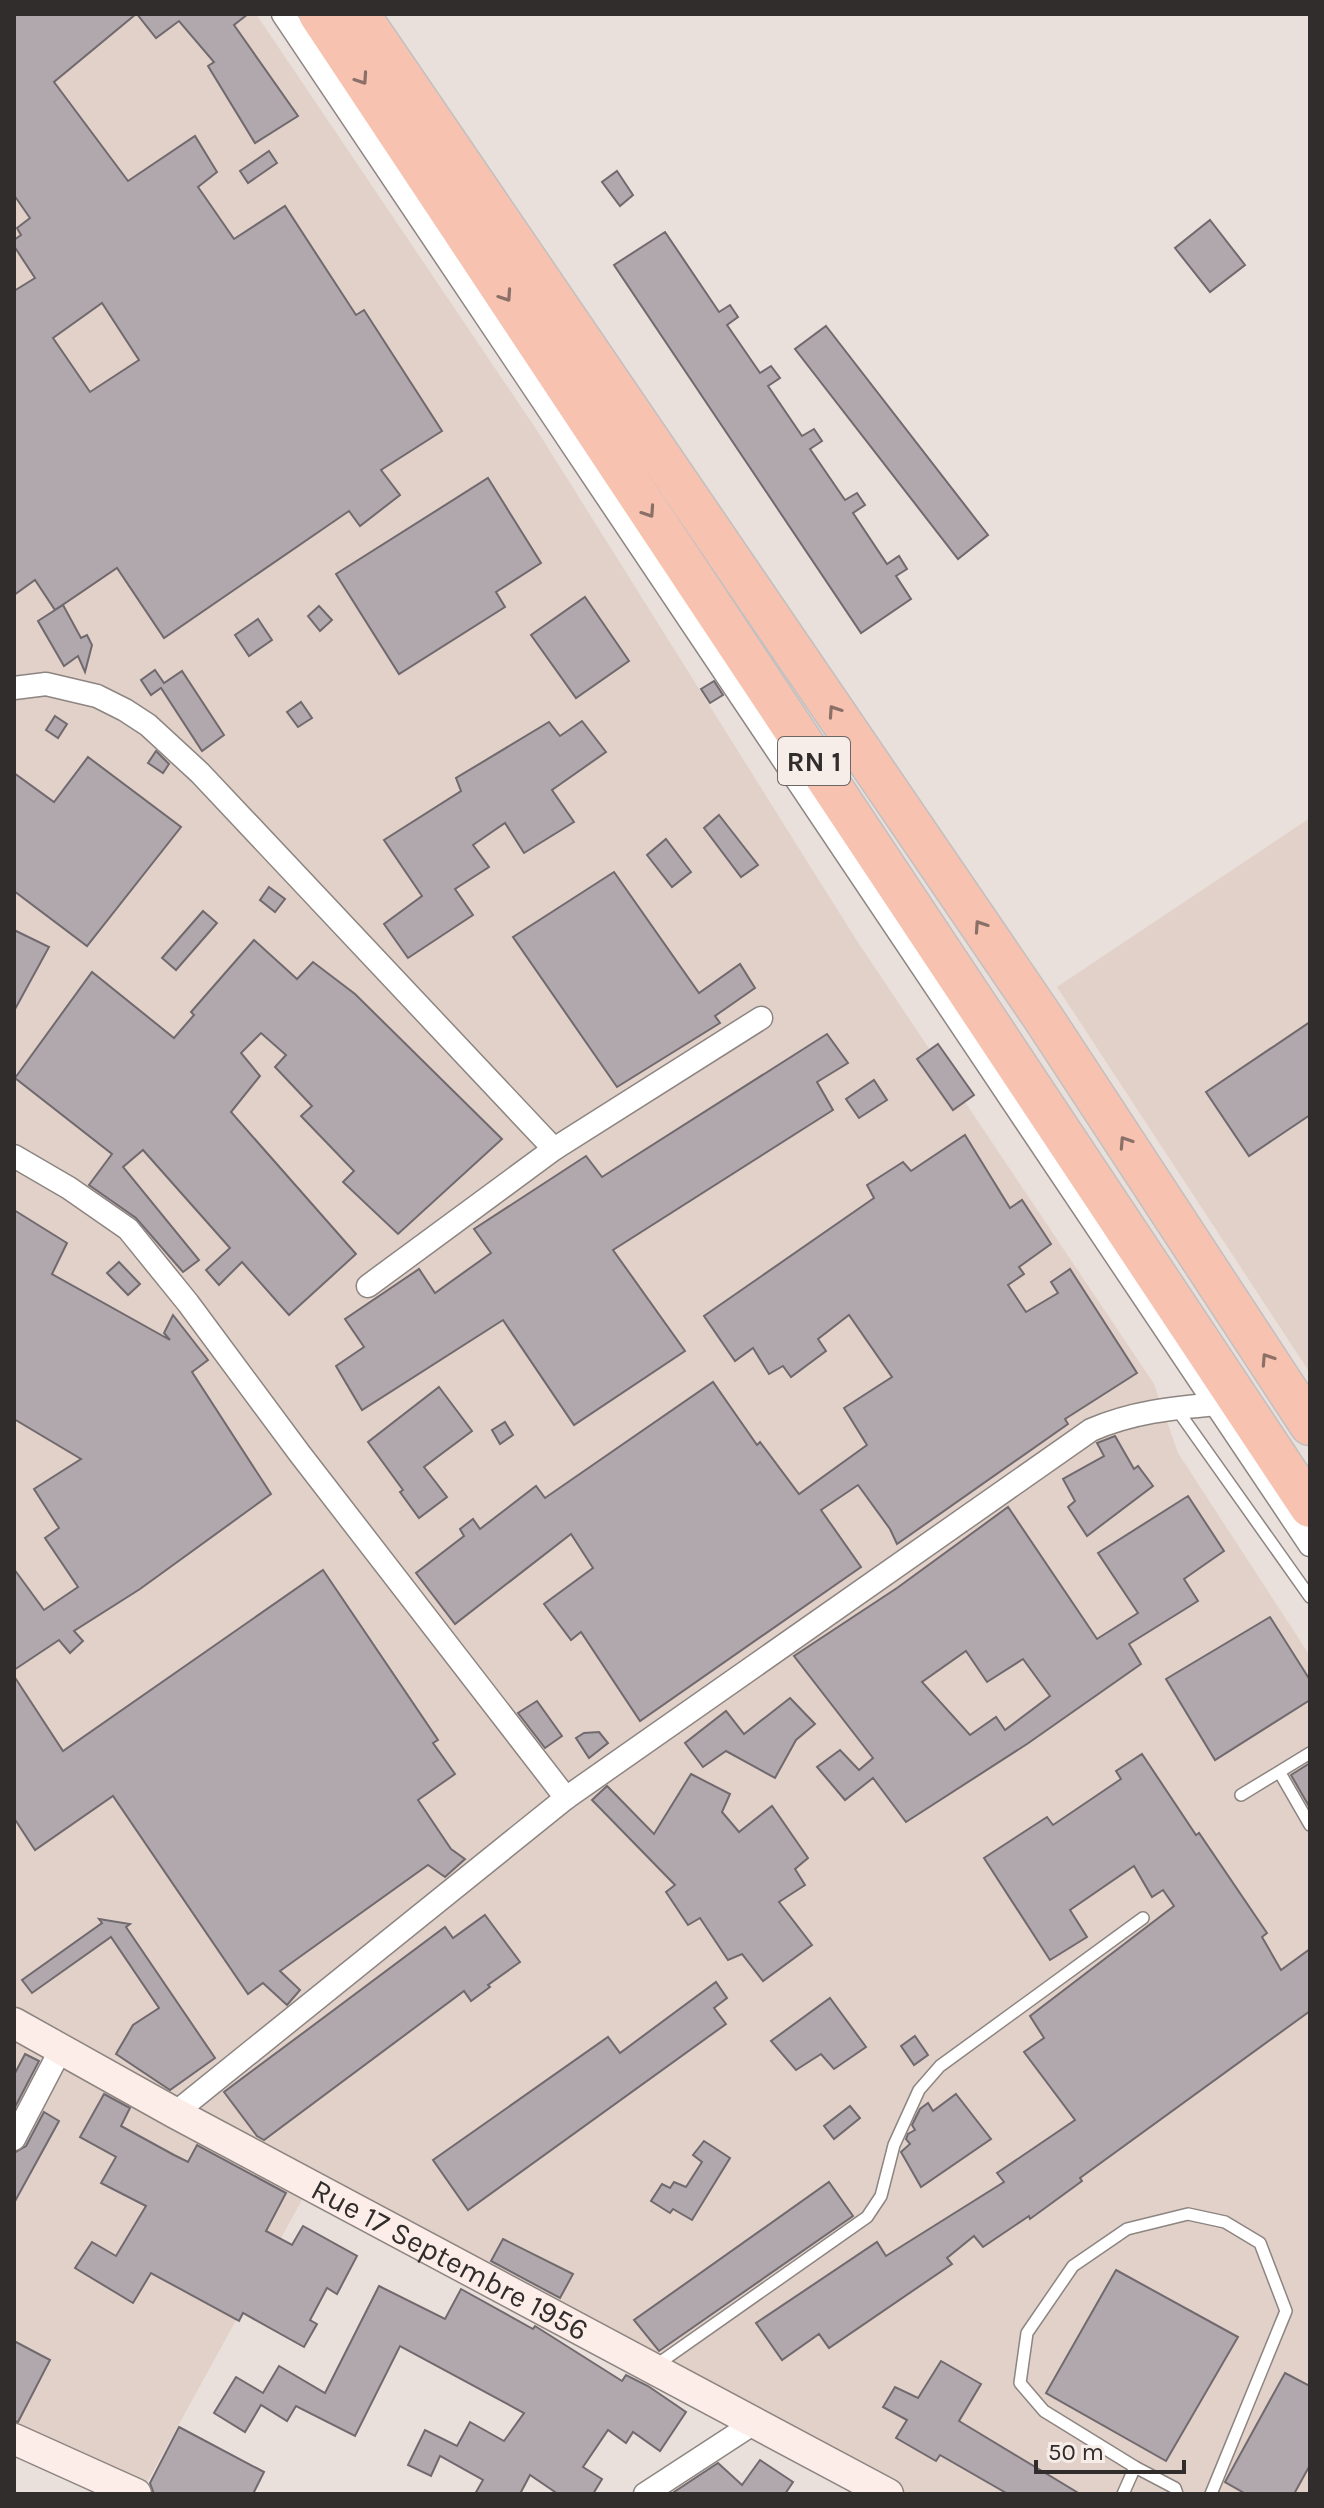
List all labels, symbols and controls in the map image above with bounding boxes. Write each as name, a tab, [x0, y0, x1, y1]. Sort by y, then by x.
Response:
one-way arrow	[352, 70, 367, 85]
one-way arrow	[496, 287, 511, 301]
one-way arrow	[640, 504, 655, 518]
one-way arrow	[829, 705, 844, 719]
road number: RN 1	[778, 737, 850, 785]
one-way arrow	[975, 920, 990, 934]
one-way arrow	[1119, 1136, 1134, 1151]
one-way arrow	[1262, 1354, 1277, 1368]
street label: Rue 17 Septembre 1956	[305, 2171, 594, 2348]
scale bar	[1036, 2424, 1184, 2474]
text: 50 m	[1048, 2438, 1104, 2466]

